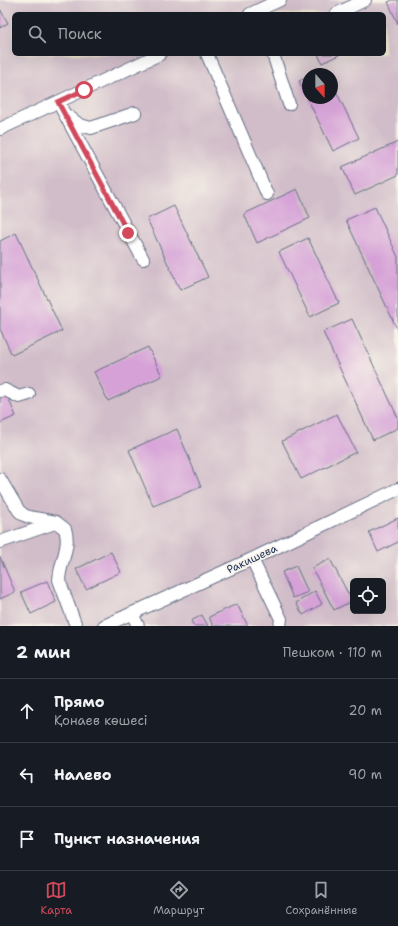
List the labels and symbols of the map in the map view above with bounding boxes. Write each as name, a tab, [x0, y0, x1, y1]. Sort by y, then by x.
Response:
north arrow	[302, 68, 338, 104]
route start	[75, 81, 93, 99]
route end	[119, 224, 137, 242]
street label: Ракишева	[224, 541, 280, 577]

